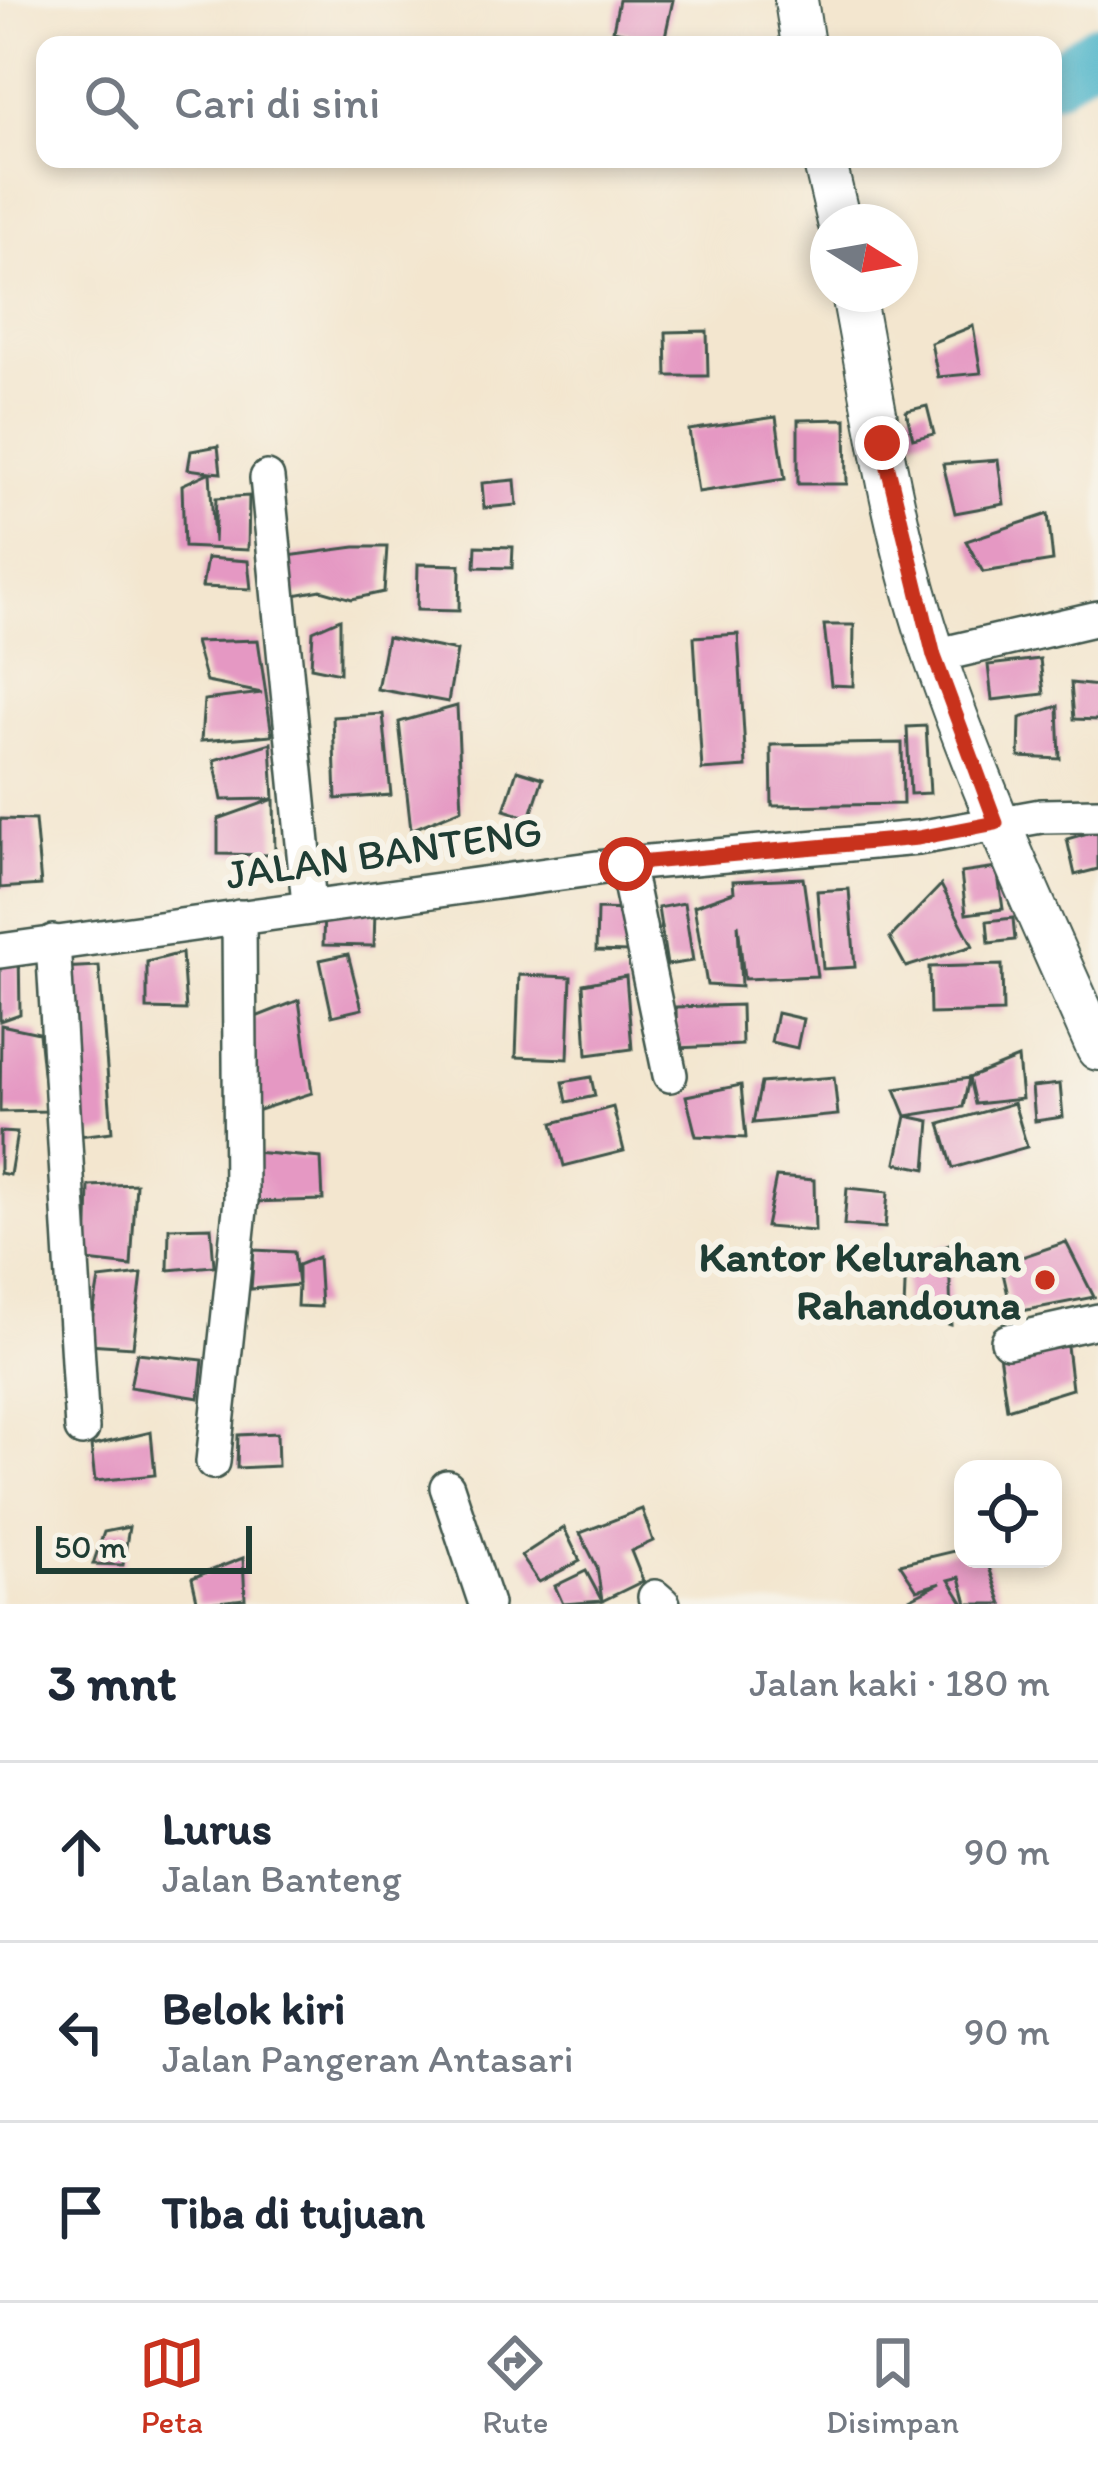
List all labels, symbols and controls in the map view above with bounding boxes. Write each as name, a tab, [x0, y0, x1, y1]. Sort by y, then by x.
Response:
search box	[36, 36, 1062, 168]
icon: search	[78, 69, 144, 135]
text: Cari di sini	[174, 75, 380, 129]
north arrow	[810, 204, 918, 312]
route end	[855, 416, 909, 470]
street label: JALAN BANTENG	[223, 805, 546, 900]
route start	[599, 837, 653, 891]
place label: Kantor Kelurahan Rahandouna	[699, 1231, 1021, 1330]
marker: Kantor Kelurahan Rahandouna	[1032, 1267, 1058, 1293]
map controls	[954, 1460, 1062, 1568]
button: locate	[954, 1460, 1062, 1568]
scale bar	[36, 1520, 252, 1573]
text: 50 m	[54, 1527, 127, 1566]
text: 3 mnt	[48, 1652, 177, 1713]
text: Jalan kaki · 180 m	[749, 1659, 1050, 1706]
text: Lurus	[162, 1801, 272, 1855]
icon: ahead	[48, 1819, 114, 1885]
text: 90 m	[964, 1828, 1050, 1875]
text: Jalan Banteng	[162, 1855, 401, 1902]
text: Belok kiri	[162, 1981, 345, 2035]
icon: left	[48, 1999, 114, 2065]
text: 90 m	[964, 2008, 1050, 2055]
text: Jalan Pangeran Antasari	[162, 2035, 574, 2082]
icon: arrive	[48, 2179, 114, 2245]
text: Tiba di tujuan	[162, 2185, 425, 2239]
tab: Peta	[139, 2330, 205, 2441]
tab: Rute	[482, 2330, 549, 2441]
tab: Disimpan	[826, 2330, 959, 2441]

